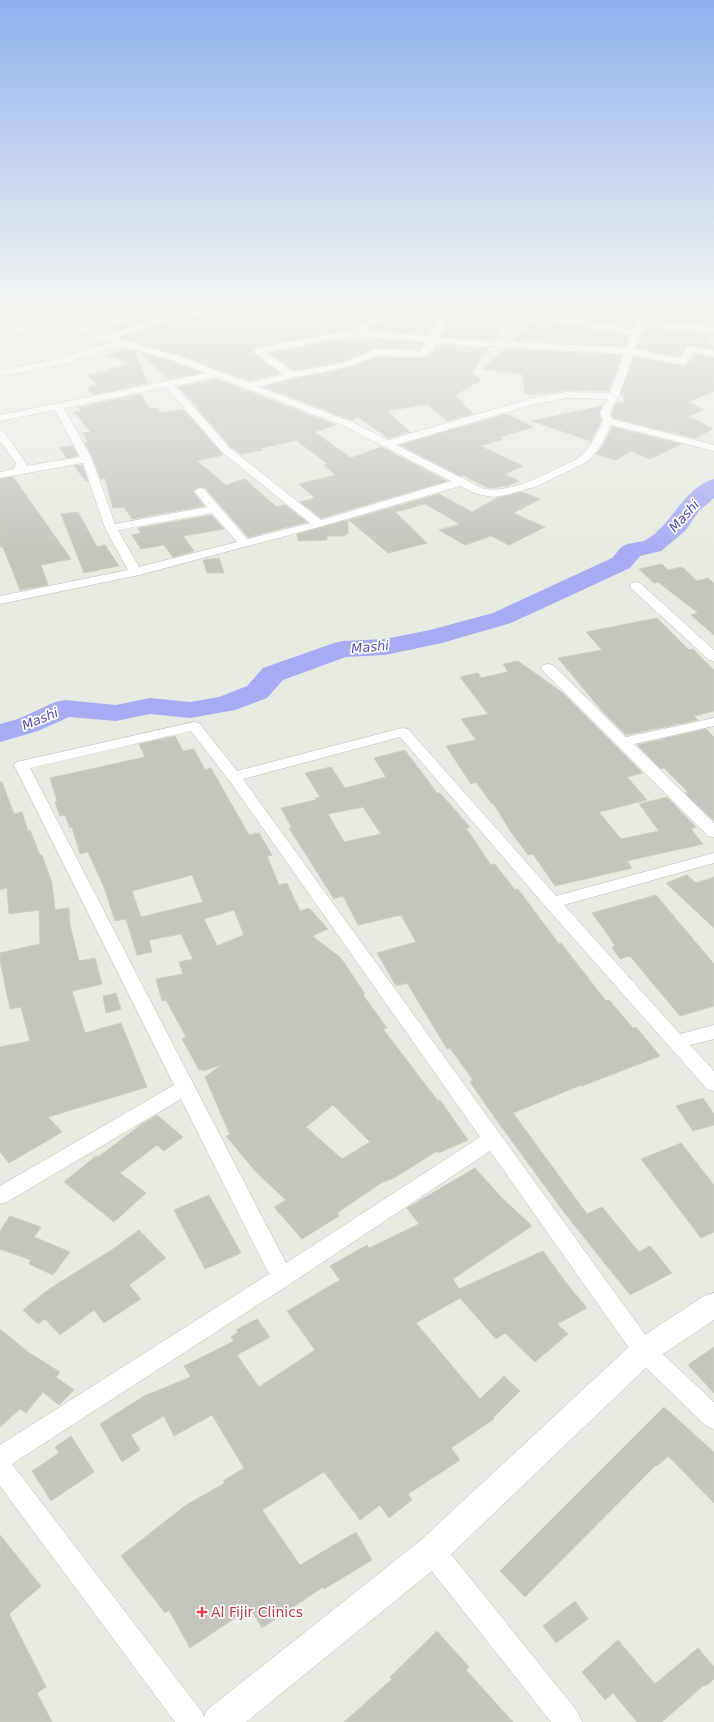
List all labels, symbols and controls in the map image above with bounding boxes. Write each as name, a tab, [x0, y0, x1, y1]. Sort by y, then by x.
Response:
water label: Mashi	[666, 497, 702, 535]
water label: Mashi	[351, 638, 390, 656]
water label: Mashi	[20, 705, 61, 733]
place label: Al Fijir Clinics	[211, 1604, 303, 1620]
marker: Al Fijir Clinics	[196, 1606, 208, 1618]

